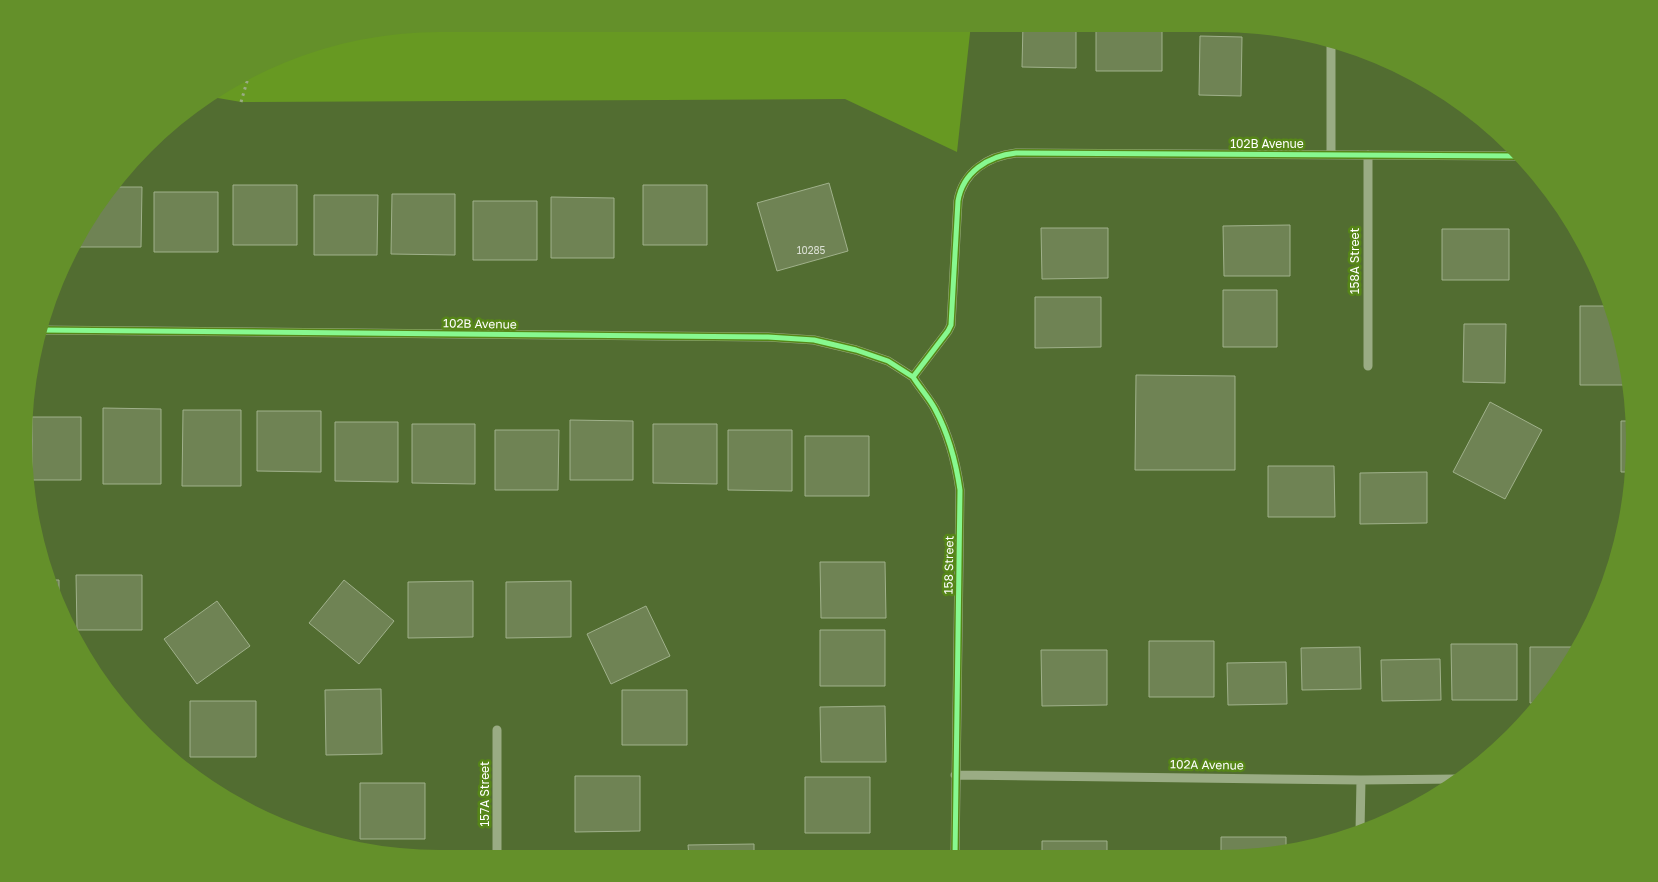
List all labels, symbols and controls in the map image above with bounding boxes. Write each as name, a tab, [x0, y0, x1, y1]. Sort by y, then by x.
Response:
street label: 102B Avenue	[1230, 136, 1304, 151]
street label: 158A Street	[1347, 227, 1362, 294]
house number: 10285	[797, 244, 826, 256]
street label: 102B Avenue	[443, 315, 517, 332]
street label: 158 Street	[940, 535, 957, 594]
street label: 102A Avenue	[1170, 756, 1244, 773]
street label: 157A Street	[477, 761, 492, 827]

